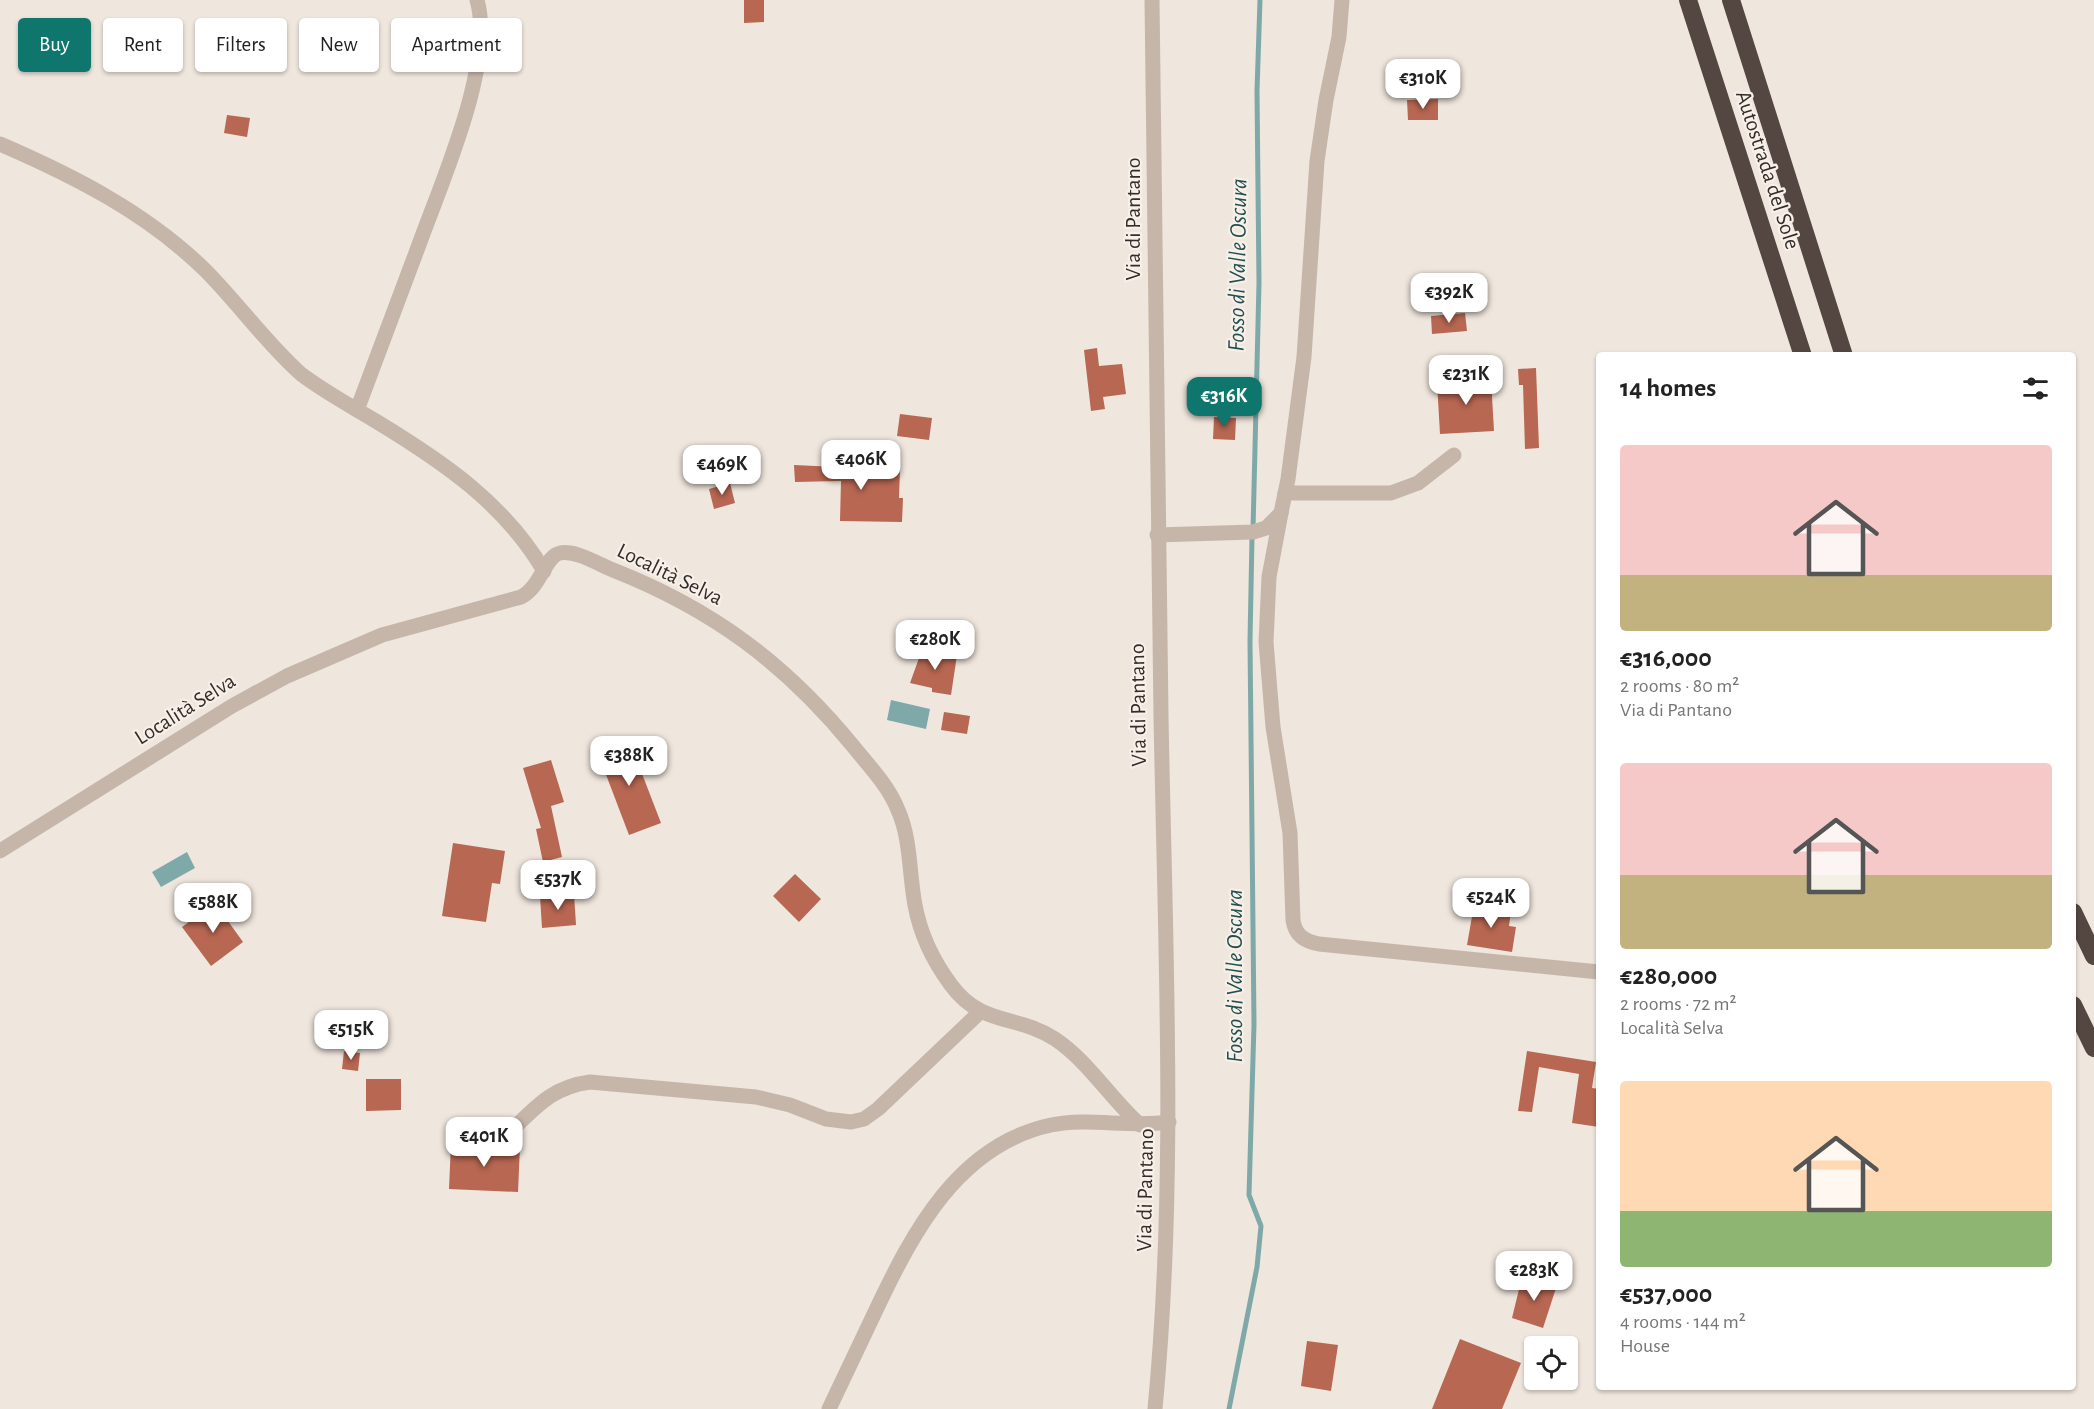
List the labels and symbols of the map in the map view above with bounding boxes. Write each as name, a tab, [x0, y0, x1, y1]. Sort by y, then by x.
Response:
pin: €310K	[1381, 59, 1465, 110]
street label: Autostrada del Sole	[1732, 88, 1804, 252]
street label: Via di Pantano	[1122, 157, 1144, 281]
water label: Fosso di Valle Oscura	[1224, 178, 1252, 352]
pin: €392K	[1407, 273, 1491, 324]
pin: €231K	[1424, 355, 1508, 406]
pin: €316K	[1182, 377, 1266, 428]
pin: €406K	[819, 440, 903, 491]
pin: €469K	[680, 445, 764, 496]
street label: Località Selva	[614, 539, 726, 609]
pin: €280K	[893, 620, 977, 671]
street label: Via di Pantano	[1126, 643, 1150, 767]
street label: Località Selva	[131, 669, 239, 749]
pin: €388K	[587, 736, 671, 787]
pin: €537K	[516, 860, 600, 911]
pin: €524K	[1449, 878, 1533, 929]
pin: €588K	[171, 883, 255, 934]
water label: Fosso di Valle Oscura	[1223, 889, 1247, 1063]
pin: €515K	[309, 1010, 393, 1061]
pin: €401K	[442, 1117, 526, 1168]
street label: Via di Pantano	[1133, 1128, 1157, 1252]
pin: €283K	[1492, 1251, 1576, 1302]

